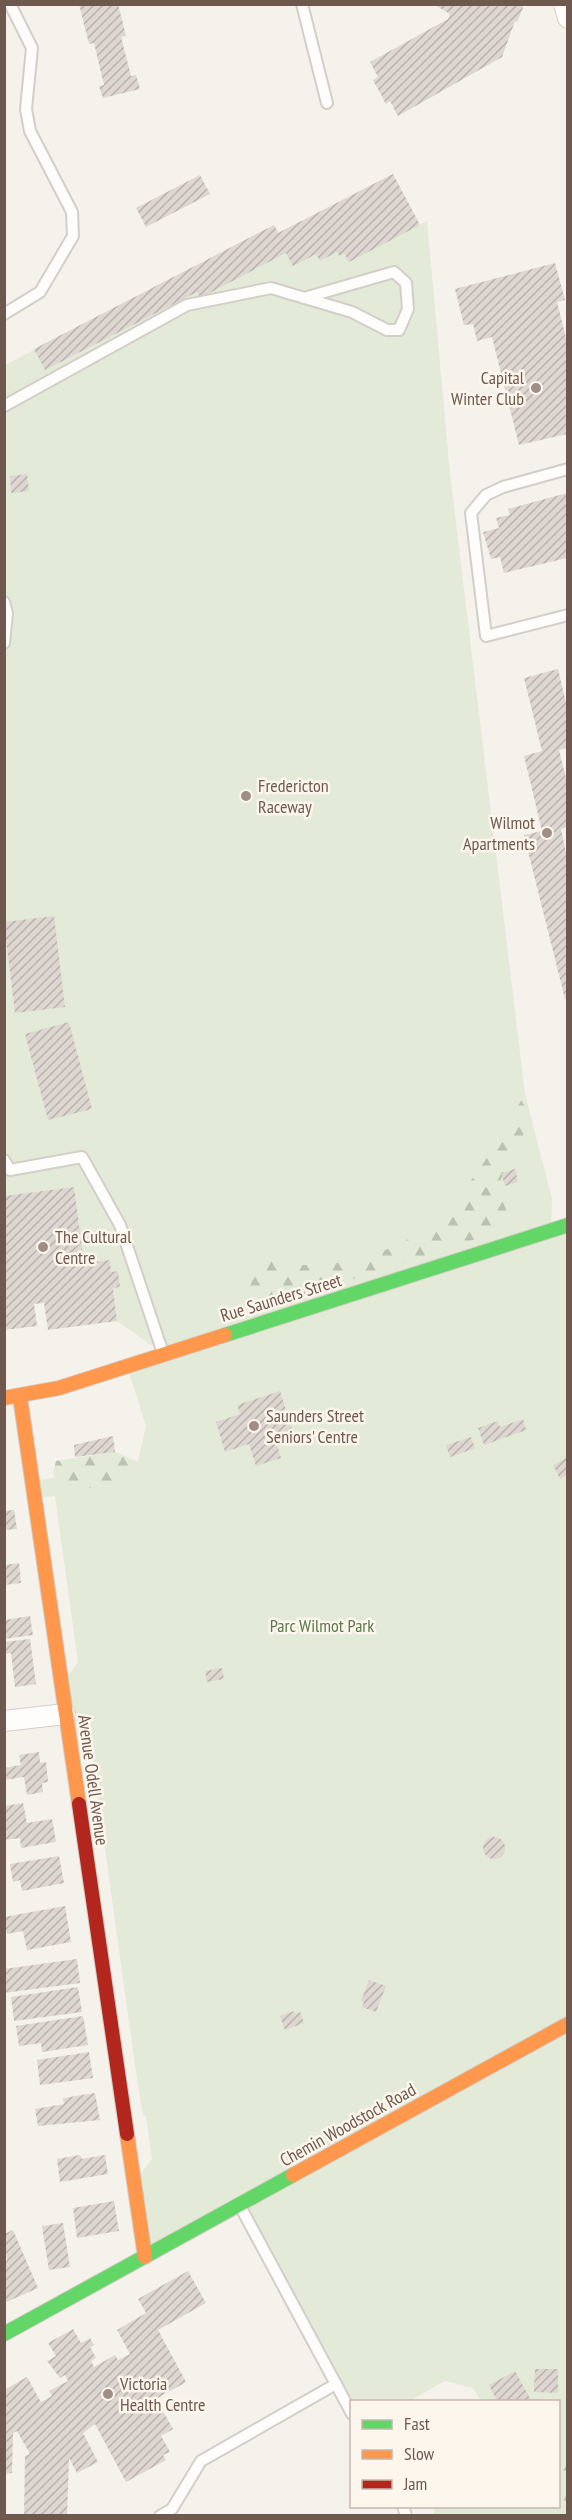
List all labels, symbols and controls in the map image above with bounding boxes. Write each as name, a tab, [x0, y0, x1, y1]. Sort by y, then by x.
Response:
place label: Capital Winter Club	[451, 366, 525, 410]
marker: Capital Winter Club	[529, 381, 543, 395]
place label: Fredericton Raceway	[258, 774, 329, 818]
marker: Fredericton Raceway	[239, 789, 253, 803]
place label: Wilmot Apartments	[463, 811, 535, 855]
marker: Wilmot Apartments	[540, 826, 554, 840]
place label: The Cultural Centre	[55, 1225, 132, 1269]
marker: The Cultural Centre	[36, 1240, 50, 1254]
street label: Rue Saunders Street	[217, 1268, 344, 1327]
place label: Saunders Street Seniors' Centre	[266, 1404, 364, 1448]
marker: Saunders Street Seniors' Centre	[247, 1419, 261, 1433]
park label: Parc Wilmot Park	[270, 1614, 374, 1637]
street label: Avenue Odell Avenue	[73, 1713, 114, 1847]
street label: Chemin Woodstock Road	[276, 2078, 420, 2171]
place label: Victoria Health Centre	[119, 2372, 206, 2416]
marker: Victoria Health Centre	[101, 2387, 115, 2401]
legend	[350, 2400, 560, 2508]
text: Fast	[404, 2412, 430, 2435]
text: Slow	[404, 2442, 435, 2465]
text: Jam	[403, 2472, 427, 2495]

